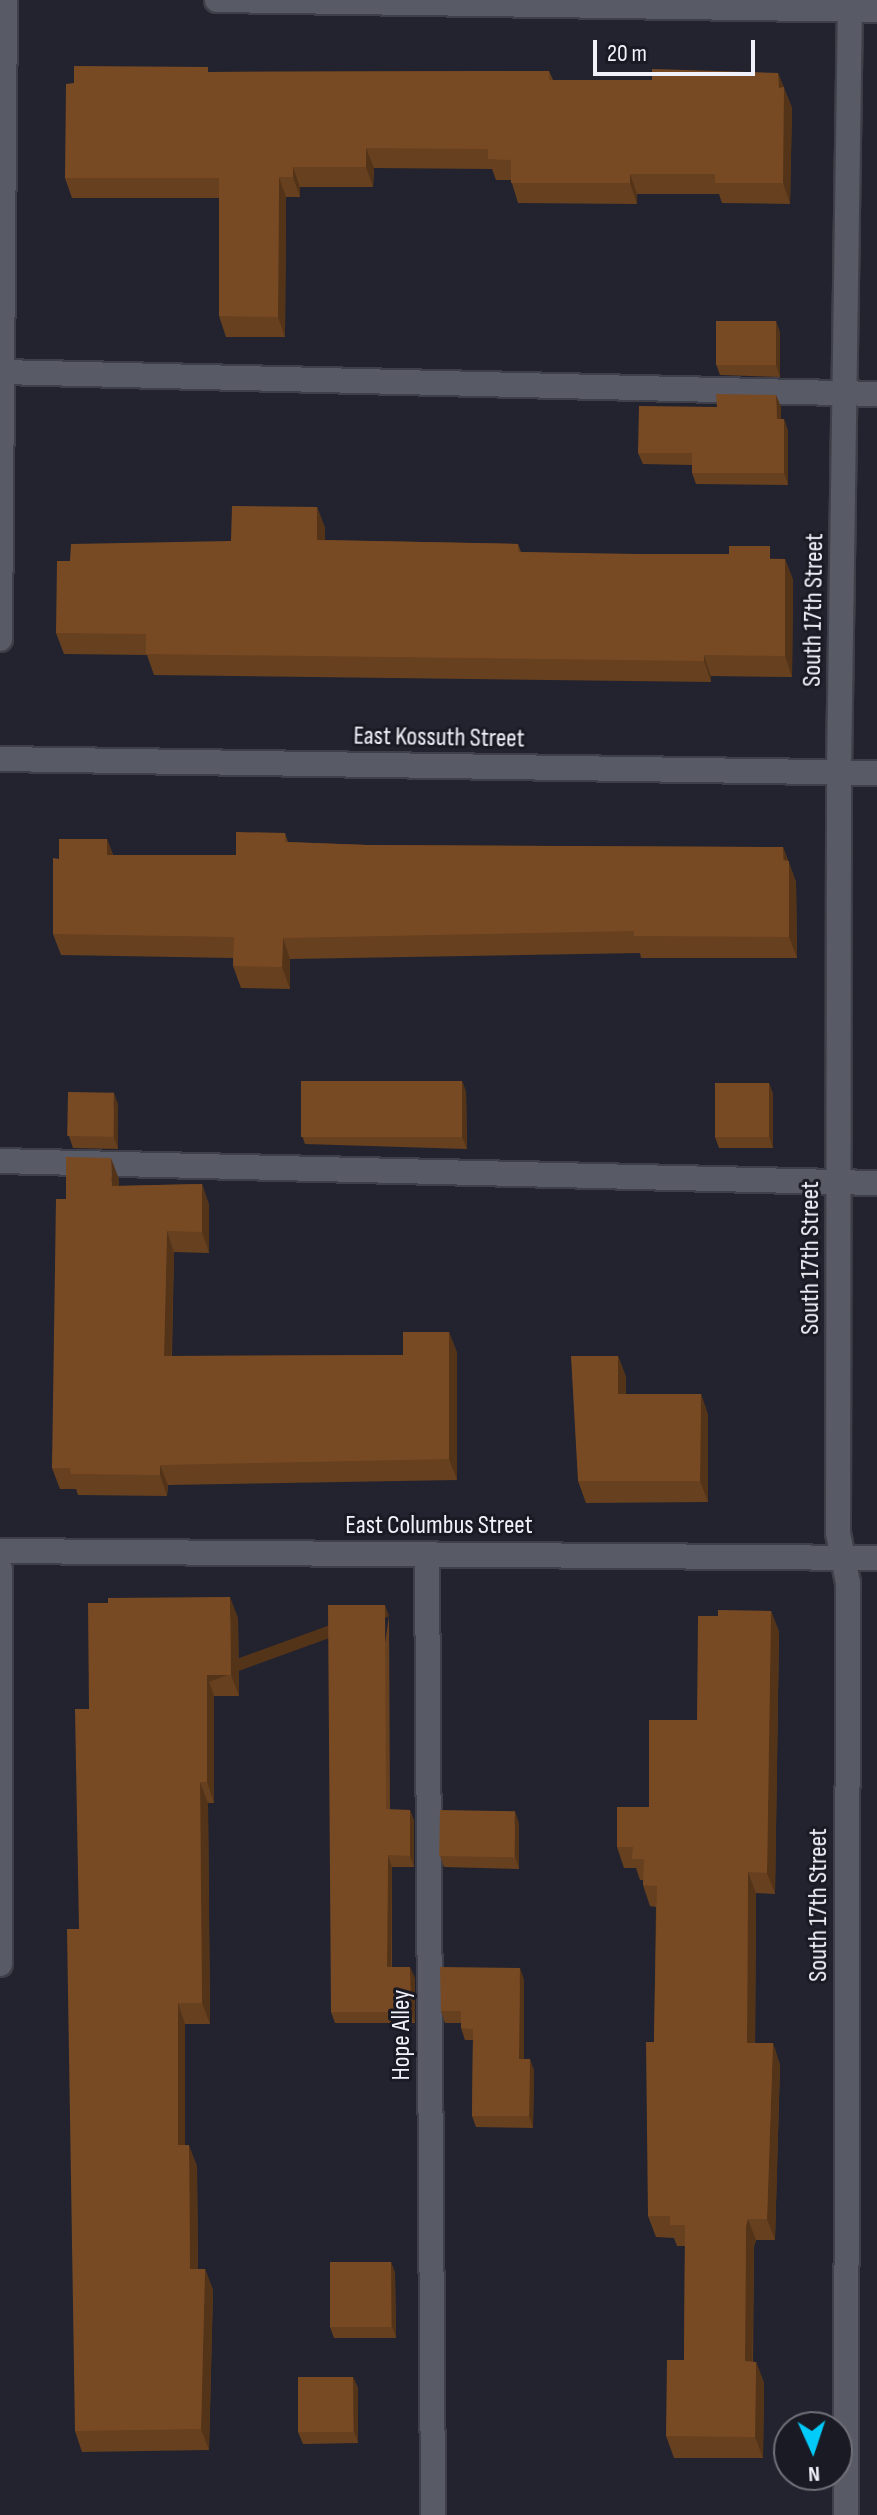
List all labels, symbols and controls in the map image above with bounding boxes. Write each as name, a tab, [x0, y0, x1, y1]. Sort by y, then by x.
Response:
scale bar	[597, 24, 759, 74]
text: 20 m	[607, 39, 647, 68]
street label: South 17th Street	[797, 533, 831, 687]
street label: East Kossuth Street	[353, 721, 525, 755]
street label: South 17th Street	[795, 1181, 827, 1335]
street label: East Columbus Street	[345, 1510, 533, 1542]
street label: South 17th Street	[803, 1828, 835, 1982]
street label: Hope Alley	[386, 1990, 418, 2080]
north arrow	[773, 2411, 853, 2491]
text: N	[808, 2460, 821, 2487]

